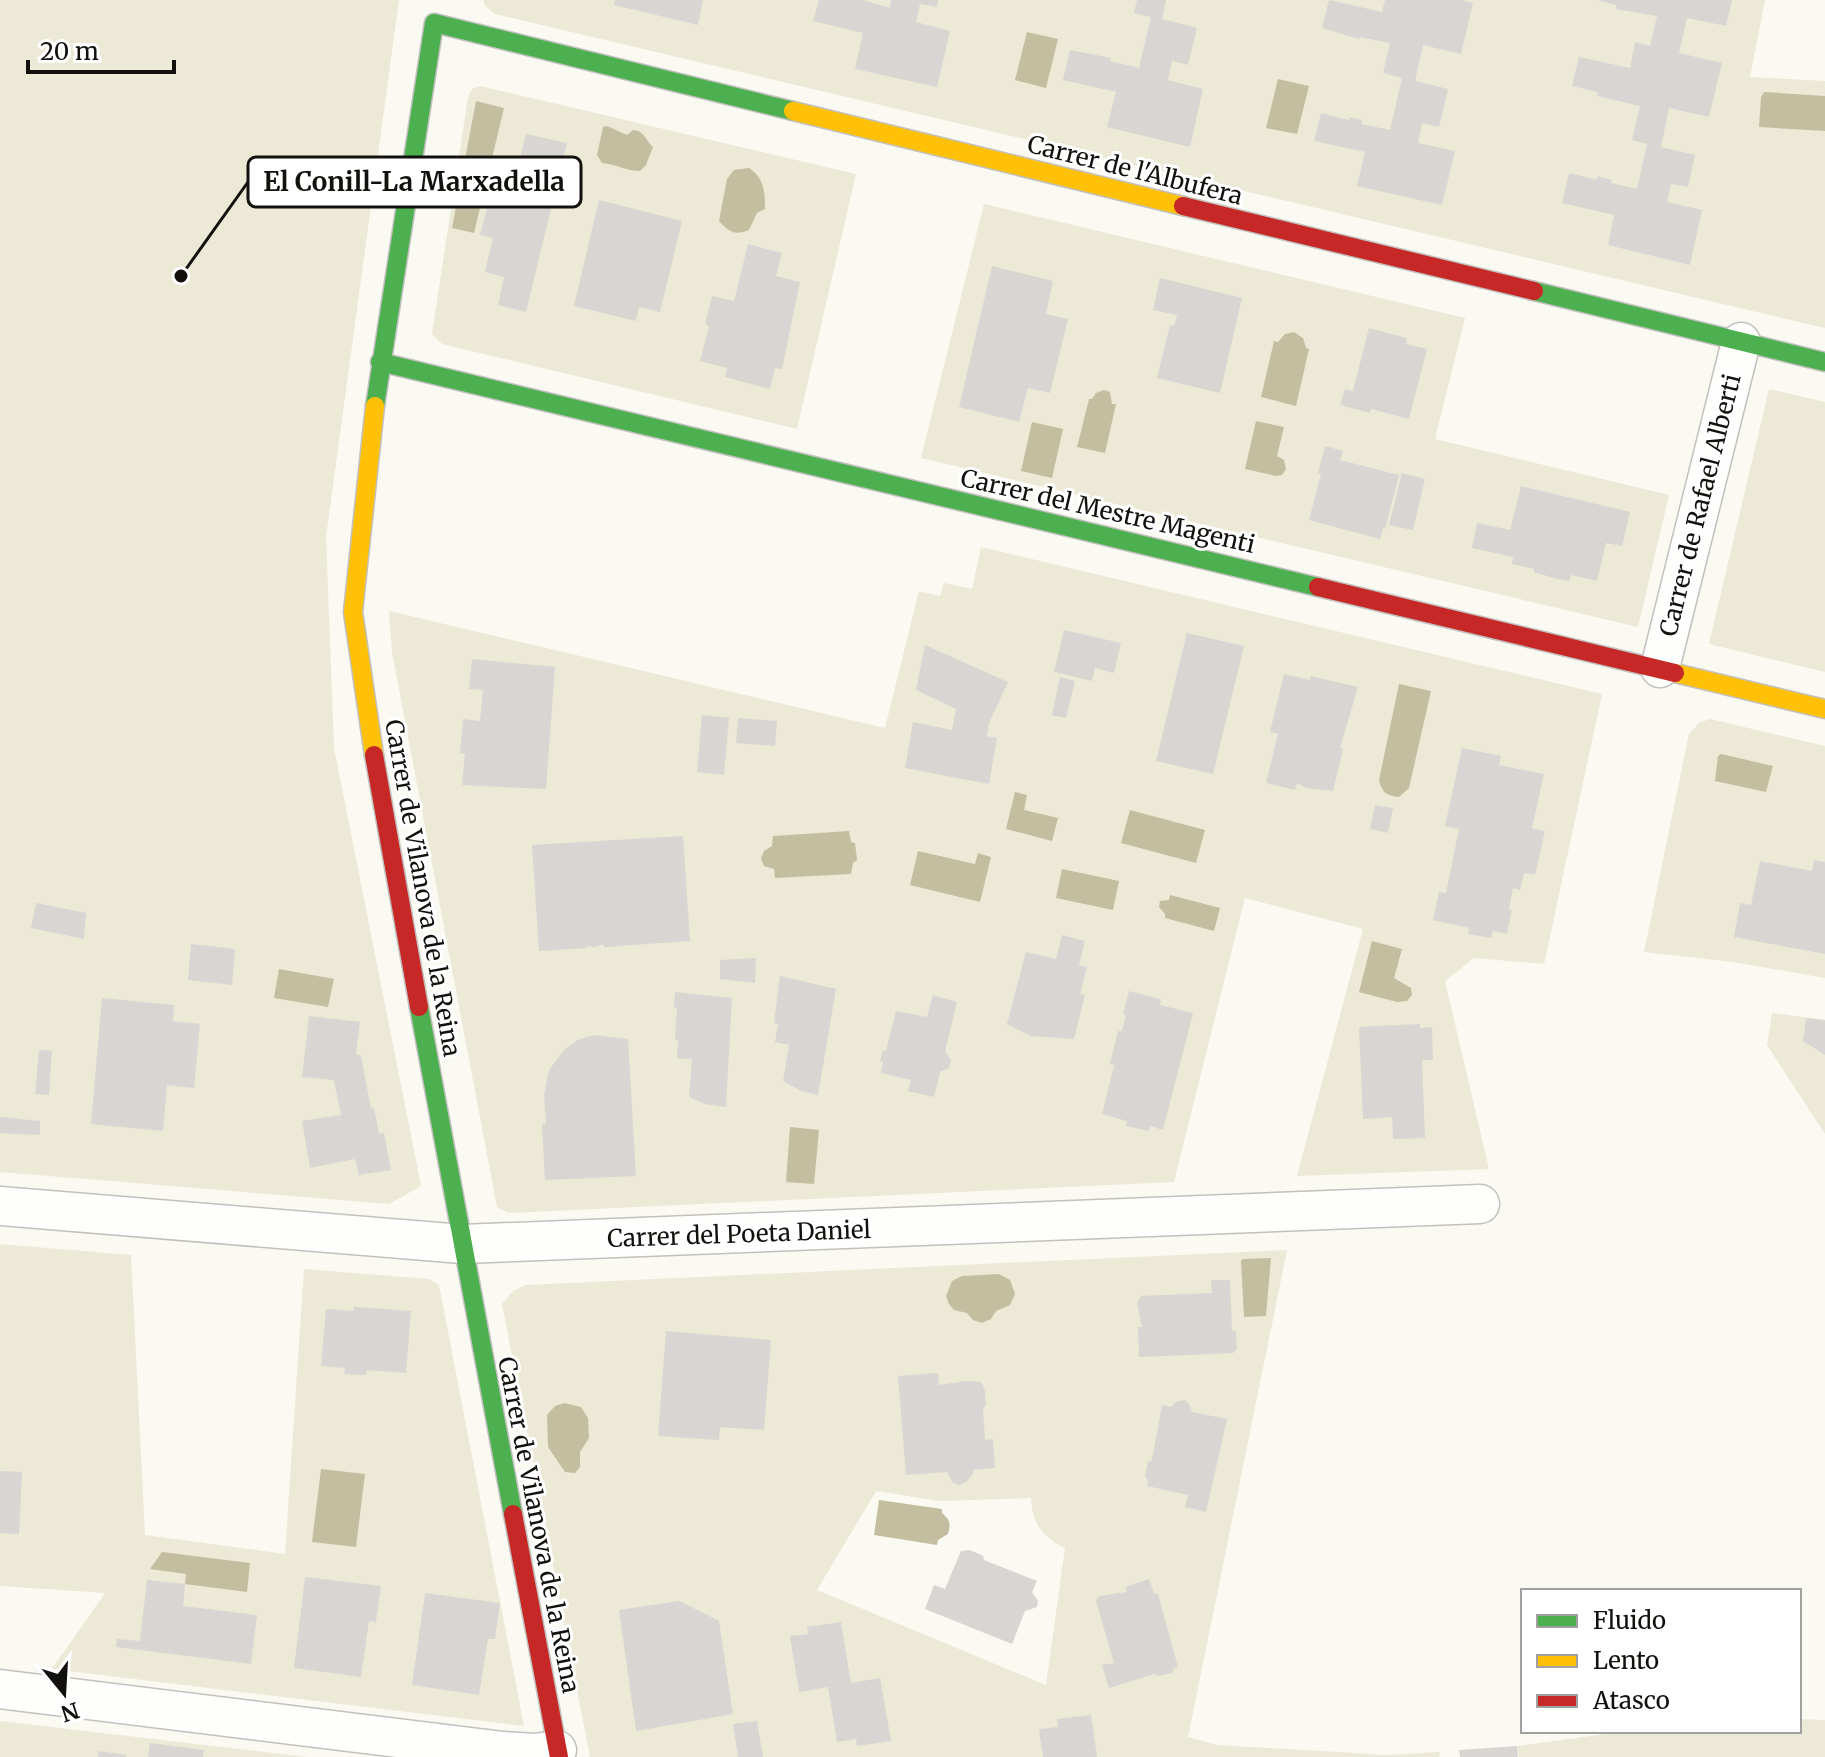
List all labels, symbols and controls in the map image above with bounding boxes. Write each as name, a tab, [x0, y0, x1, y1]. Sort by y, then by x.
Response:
scale bar	[28, 24, 174, 74]
text: 20 m	[40, 36, 99, 67]
street label: Carrer de l'Albufera	[1024, 128, 1246, 212]
callout: El Conill-La Marxadella	[248, 157, 581, 207]
text: El Conill-La Marxadella	[263, 165, 565, 198]
street label: Carrer de Rafael Alberti	[1652, 370, 1748, 639]
street label: Carrer del Mestre Magenti	[958, 462, 1258, 560]
street label: Carrer de Vilanova de la Reina	[378, 717, 468, 1059]
street label: Carrer del Poeta Daniel	[607, 1214, 871, 1254]
street label: Carrer de Vilanova de la Reina	[491, 1354, 587, 1696]
legend	[1521, 1589, 1801, 1733]
text: Fluido	[1593, 1605, 1666, 1636]
text: Lento	[1593, 1645, 1659, 1676]
north arrow	[24, 1653, 104, 1733]
text: Atasco	[1592, 1685, 1670, 1716]
text: N	[57, 1696, 83, 1728]

